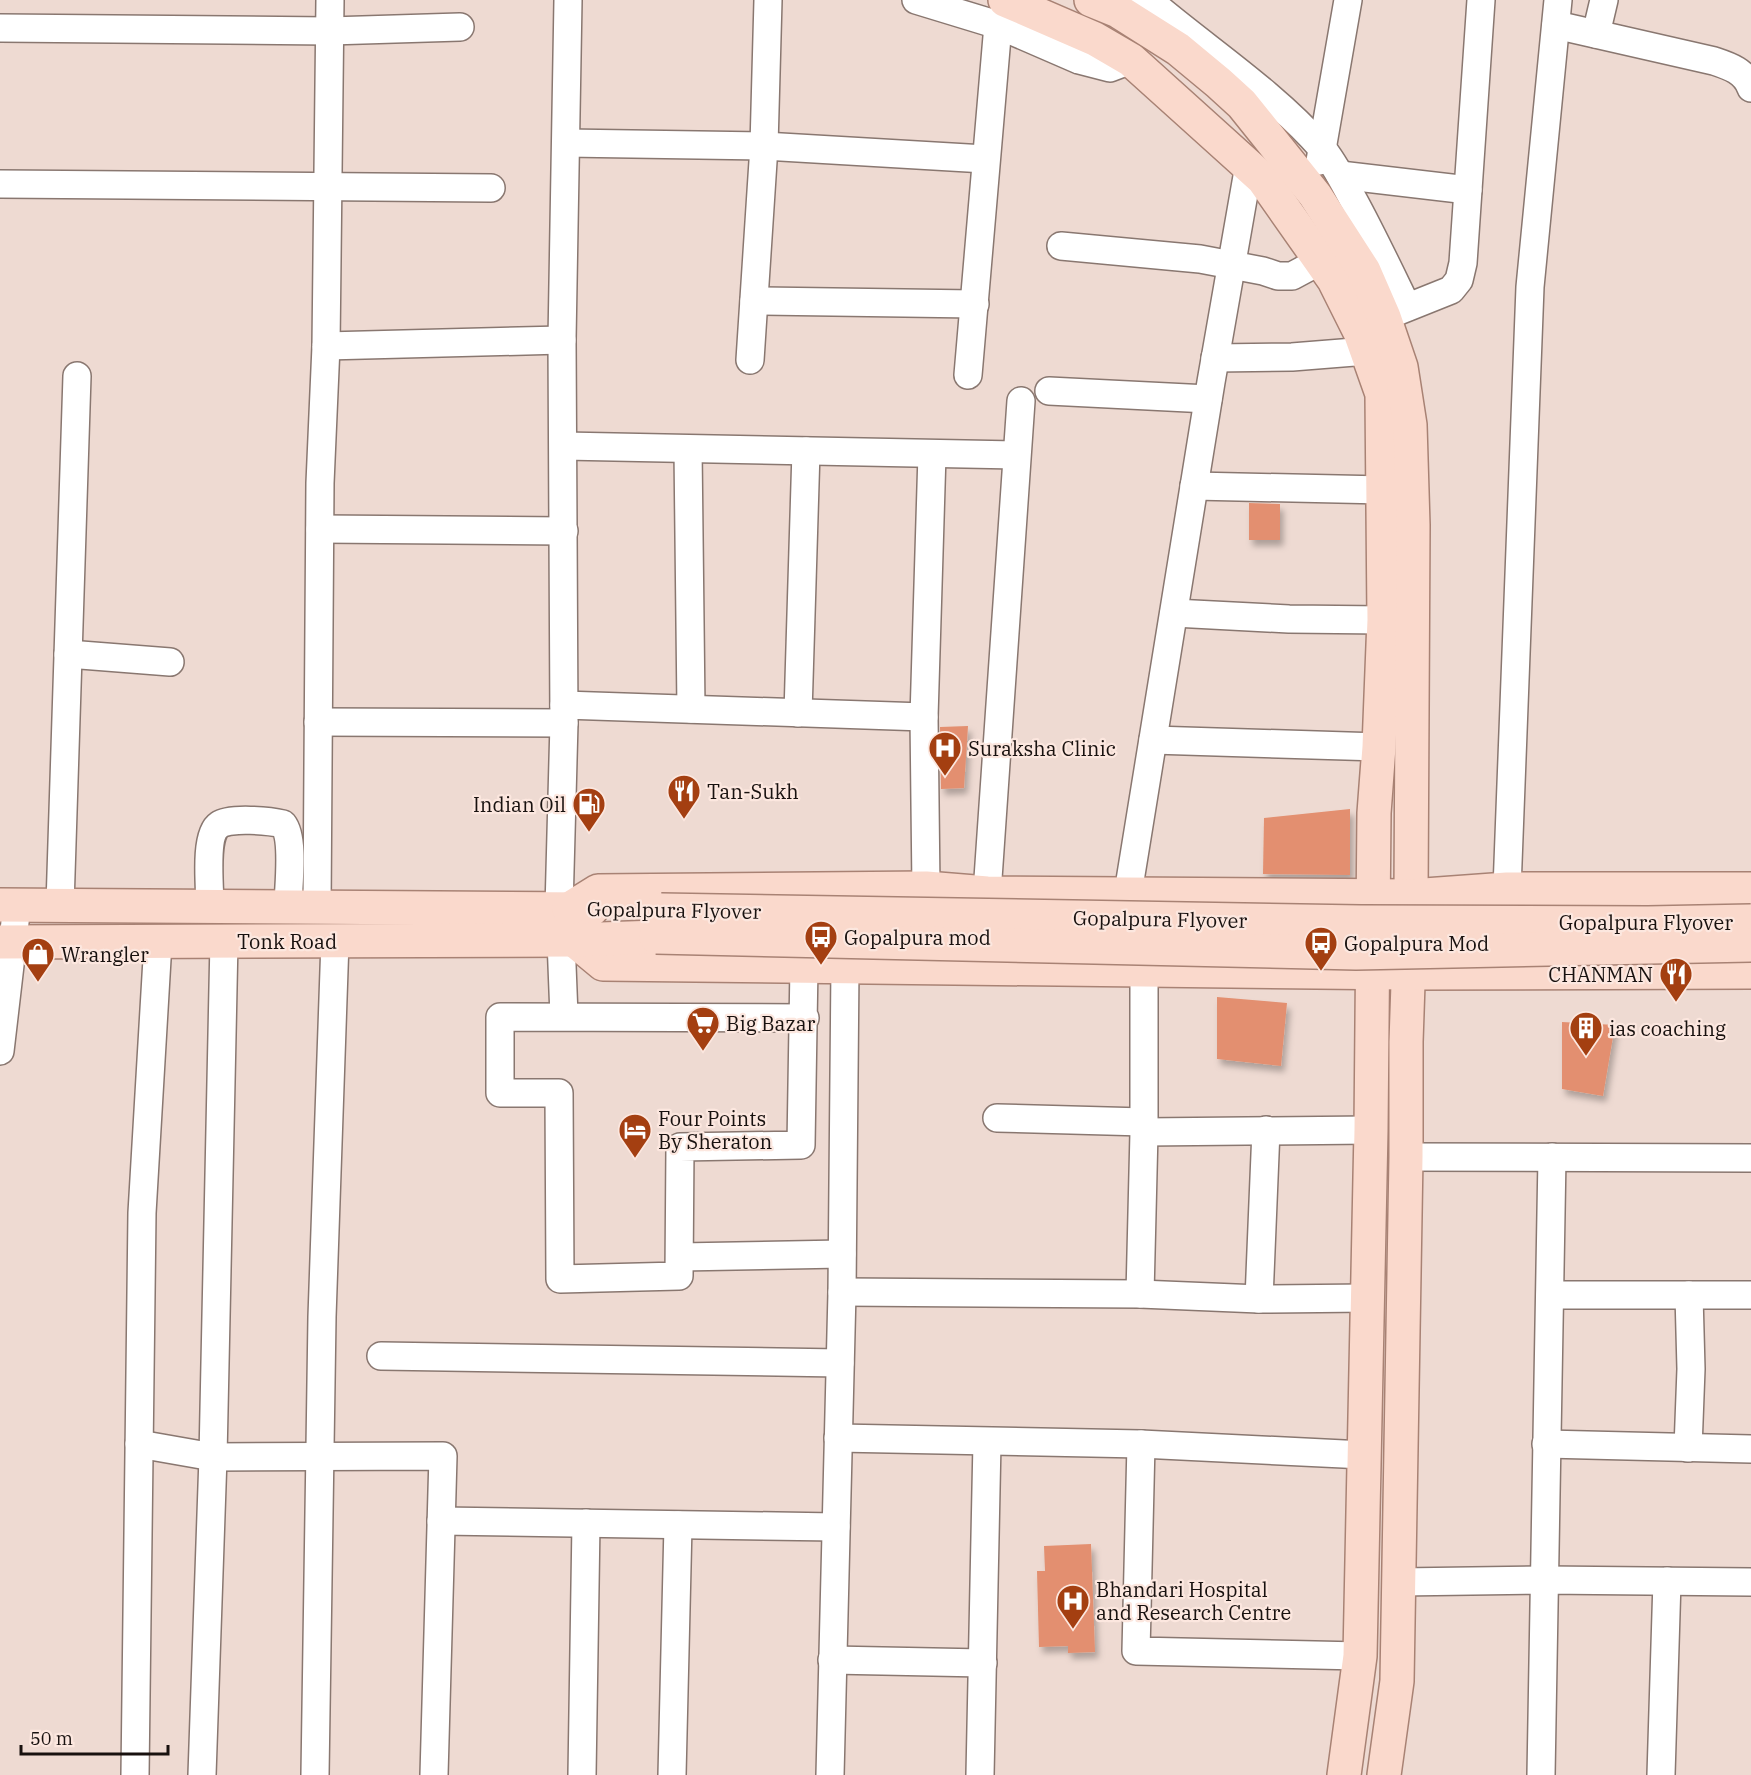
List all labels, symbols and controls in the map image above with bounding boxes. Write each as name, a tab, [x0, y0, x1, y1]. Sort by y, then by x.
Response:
hospital icon: Suraksha Clinic	[927, 730, 963, 777]
place label: Suraksha Clinic	[968, 735, 1116, 762]
restaurant icon: Tan-Sukh	[666, 773, 702, 820]
place label: Tan-Sukh	[707, 778, 799, 805]
fuel station icon: Indian Oil	[571, 786, 607, 833]
place label: Indian Oil	[473, 791, 566, 818]
street label: Gopalpura Flyover	[587, 895, 762, 925]
street label: Gopalpura Flyover	[1073, 904, 1248, 934]
street label: Gopalpura Flyover	[1559, 909, 1733, 936]
bus stop icon: Gopalpura mod	[803, 919, 839, 966]
place label: Gopalpura mod	[844, 924, 991, 951]
bus stop icon: Gopalpura Mod	[1303, 925, 1339, 972]
street label: Tonk Road	[237, 928, 337, 955]
place label: Gopalpura Mod	[1344, 930, 1489, 957]
shop icon: Wrangler	[20, 936, 56, 983]
place label: Wrangler	[61, 941, 149, 968]
restaurant icon: CHANMAN	[1658, 956, 1694, 1003]
place label: CHANMAN	[1548, 961, 1653, 988]
supermarket icon: Big Bazar	[685, 1005, 721, 1052]
place label: Big Bazar	[726, 1010, 816, 1037]
building icon: ias coaching	[1568, 1010, 1604, 1057]
place label: ias coaching	[1609, 1015, 1726, 1042]
place label: Four Points By Sheraton	[658, 1105, 772, 1155]
hotel icon: Four Points By Sheraton	[617, 1112, 653, 1159]
place label: Bhandari Hospital and Research Centre	[1096, 1576, 1291, 1626]
hospital icon: Bhandari Hospital and Research Centre	[1055, 1583, 1091, 1630]
scale bar	[21, 1718, 168, 1756]
text: 50 m	[30, 1727, 73, 1750]

